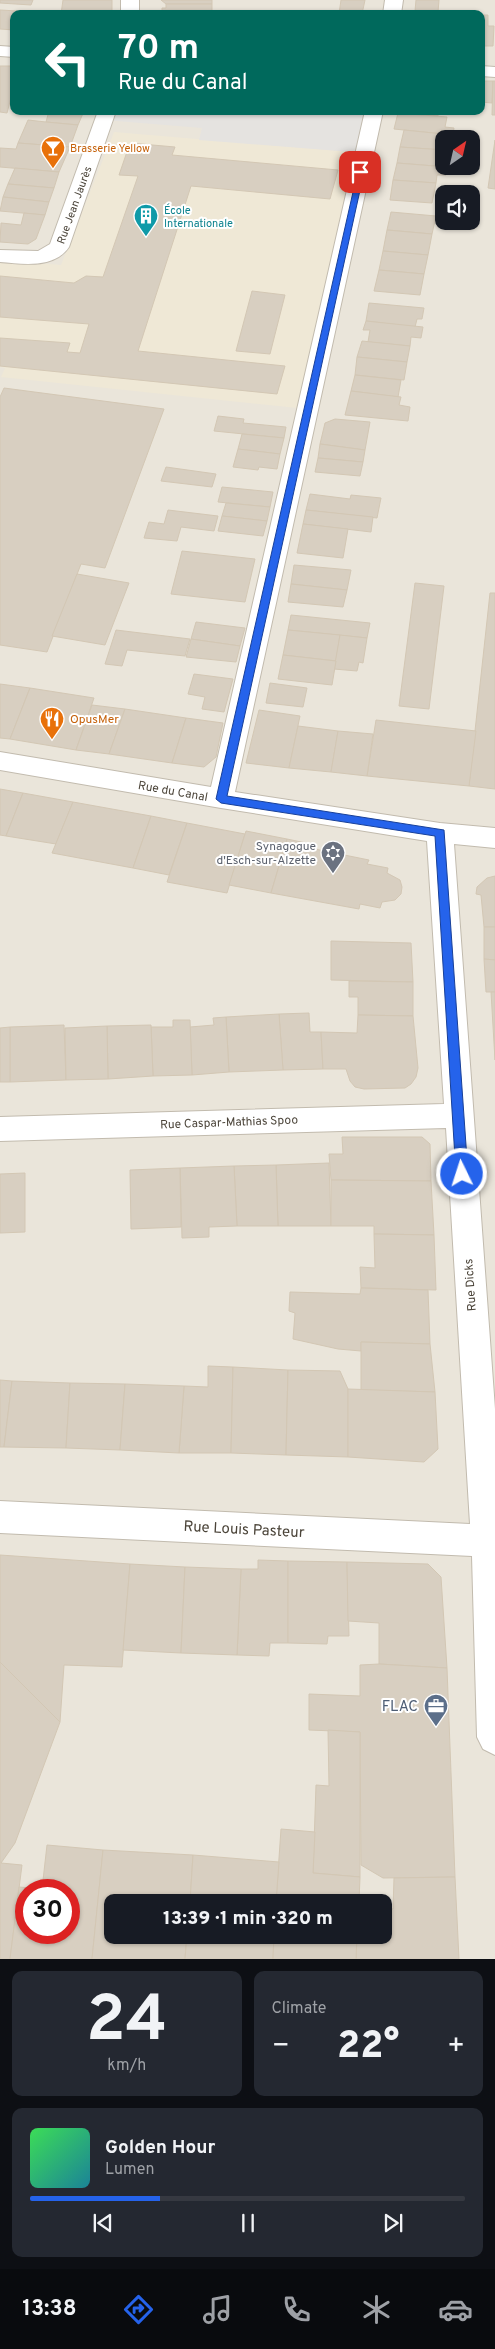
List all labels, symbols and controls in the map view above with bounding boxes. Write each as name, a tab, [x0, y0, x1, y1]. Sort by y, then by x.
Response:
text: 70 m	[118, 27, 199, 71]
icon: left	[35, 30, 100, 95]
text: Rue du Canal	[118, 70, 247, 97]
north arrow	[435, 130, 480, 175]
map controls	[435, 130, 480, 230]
bar icon: Brasserie Yellow	[40, 135, 66, 169]
place label: Brasserie Yellow	[70, 142, 150, 156]
pin	[339, 151, 381, 193]
icon: arrive	[346, 158, 374, 186]
street label: Rue Jean Jaurès	[54, 165, 96, 246]
button: sound	[435, 185, 480, 230]
building icon: École Internationale	[133, 203, 159, 237]
place label: École Internationale	[164, 203, 233, 231]
restaurant icon: OpusMer	[39, 706, 65, 740]
place label: OpusMer	[70, 712, 119, 728]
street label: Rue du Canal	[137, 778, 209, 806]
place label: Synagogue d'Esch-sur-Alzette	[216, 839, 316, 869]
synagogue icon: Synagogue d'Esch-sur-Alzette	[320, 840, 346, 874]
street label: Rue Caspar-Mathias Spoo	[160, 1113, 299, 1133]
position arrow	[435, 1147, 487, 1199]
street label: Rue Dicks	[461, 1258, 481, 1312]
street label: Rue Louis Pasteur	[183, 1518, 305, 1543]
office icon: FLAC	[423, 1693, 449, 1727]
place label: FLAC	[382, 1698, 418, 1717]
speed limit sign: 30	[15, 1879, 80, 1944]
text: 13:39 · 1 min · 320 m	[163, 1907, 333, 1931]
text: 24	[86, 1982, 168, 2064]
text: Climate	[272, 1999, 326, 2019]
text: 22°	[337, 2023, 399, 2072]
text: −	[272, 2029, 290, 2065]
text: +	[447, 2029, 465, 2065]
text: km/h	[107, 2056, 146, 2076]
text: Golden Hour	[105, 2136, 216, 2160]
text: Lumen	[105, 2160, 155, 2180]
icon: previous	[89, 2209, 117, 2237]
icon: pause	[234, 2209, 262, 2237]
icon: next	[379, 2209, 407, 2237]
icon: directions	[121, 2292, 156, 2327]
icon: music	[200, 2292, 235, 2327]
icon: phone	[279, 2292, 314, 2327]
icon: climate	[359, 2292, 394, 2327]
icon: car	[438, 2292, 473, 2327]
text: 13:38	[22, 2296, 77, 2323]

